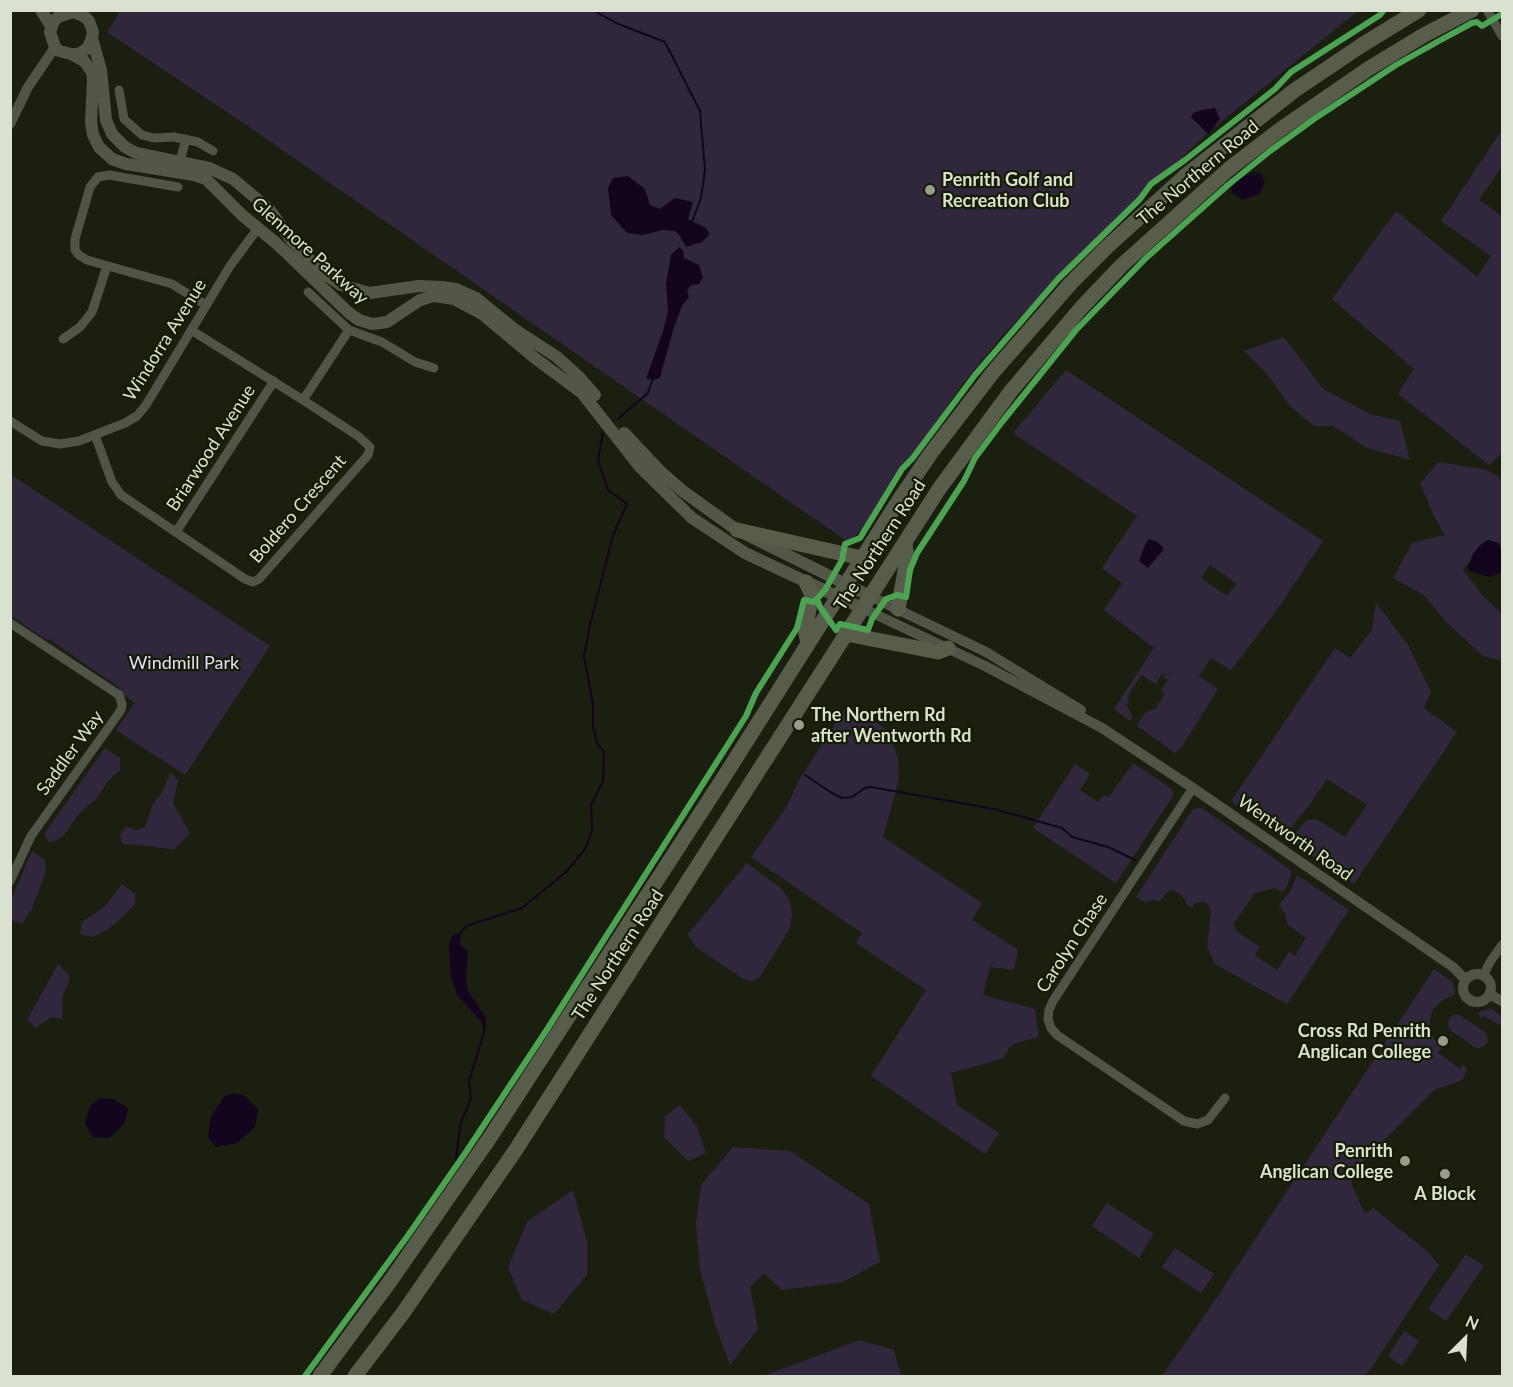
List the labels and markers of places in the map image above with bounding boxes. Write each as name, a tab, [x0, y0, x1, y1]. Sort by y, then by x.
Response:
place label: Penrith Golf and Recreation Club	[942, 169, 1073, 212]
marker: Penrith Golf and Recreation Club	[923, 183, 937, 197]
place label: The Northern Rd after Wentworth Rd	[811, 704, 971, 746]
marker: The Northern Rd after Wentworth Rd	[792, 718, 806, 732]
place label: Cross Rd Penrith Anglican College	[1298, 1020, 1431, 1062]
marker: Cross Rd Penrith Anglican College	[1436, 1034, 1450, 1048]
place label: Penrith Anglican College	[1260, 1140, 1393, 1182]
marker: Penrith Anglican College	[1398, 1154, 1412, 1168]
marker: A Block	[1438, 1167, 1452, 1181]
place label: A Block	[1414, 1183, 1476, 1205]

